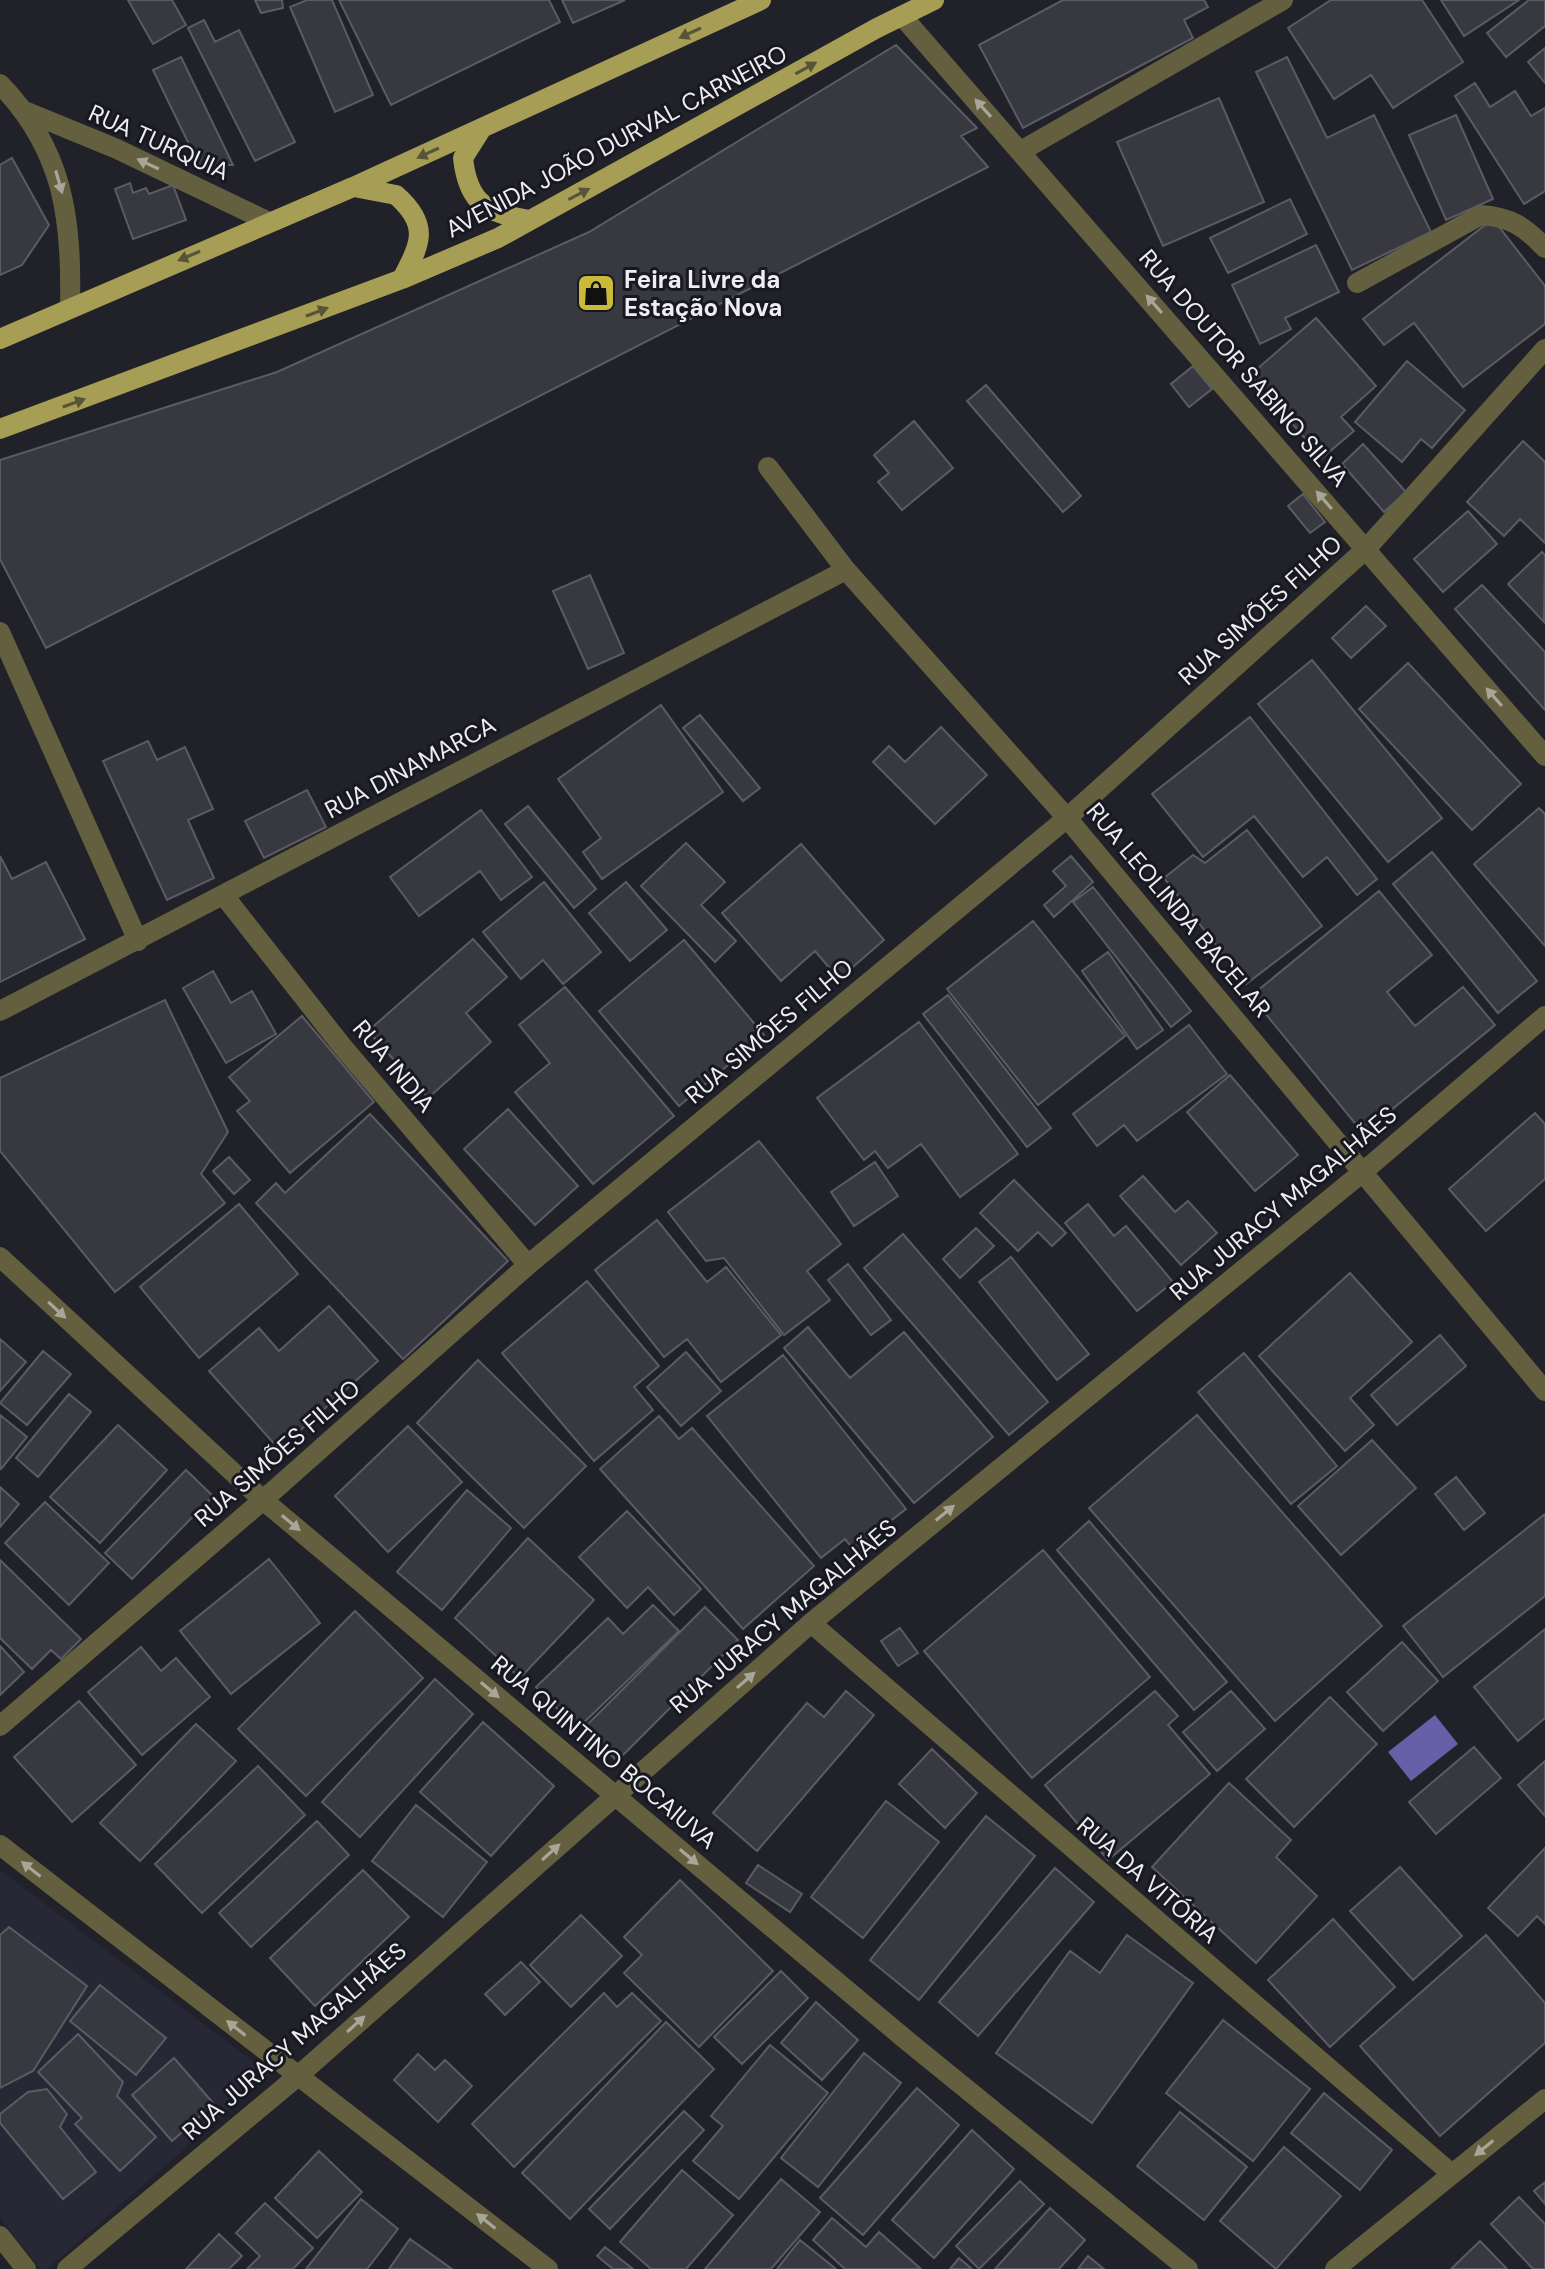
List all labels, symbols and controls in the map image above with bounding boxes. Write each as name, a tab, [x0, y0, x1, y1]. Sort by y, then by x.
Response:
one-way arrow	[678, 26, 702, 39]
street label: AVENIDA JOÃO DURVAL CARNEIRO	[440, 38, 792, 244]
one-way arrow	[795, 61, 817, 75]
street label: RUA TURQUIA	[84, 97, 234, 187]
one-way arrow	[975, 98, 992, 118]
one-way arrow	[416, 146, 440, 160]
one-way arrow	[136, 157, 159, 171]
one-way arrow	[53, 171, 66, 195]
one-way arrow	[568, 187, 591, 201]
street label: RUA DOUTOR SABINO SILVA	[1132, 243, 1356, 493]
one-way arrow	[178, 249, 201, 262]
place label: Feira Livre da Estação Nova	[624, 264, 782, 323]
shop icon: Feira Livre da Estação Nova	[575, 272, 617, 314]
one-way arrow	[1146, 294, 1163, 314]
one-way arrow	[305, 305, 329, 318]
one-way arrow	[62, 397, 86, 409]
one-way arrow	[1316, 491, 1333, 511]
street label: RUA SIMÕES FILHO	[1172, 528, 1348, 692]
one-way arrow	[1486, 687, 1503, 707]
street label: RUA DINAMARCA	[319, 709, 501, 825]
street label: RUA LEOLINDA BACELAR	[1080, 796, 1278, 1024]
street label: RUA SIMÕES FILHO	[679, 952, 859, 1110]
street label: RUA INDIA	[346, 1013, 442, 1119]
street label: RUA JURACY MAGALHÃES	[1163, 1099, 1403, 1307]
one-way arrow	[48, 1301, 67, 1319]
street label: RUA SIMÕES FILHO	[188, 1372, 366, 1534]
one-way arrow	[935, 1505, 955, 1522]
street label: RUA JURACY MAGALHÃES	[663, 1512, 903, 1720]
one-way arrow	[280, 1514, 300, 1531]
street label: RUA QUINTINO BOCAIUVA	[485, 1648, 723, 1856]
one-way arrow	[736, 1672, 756, 1689]
one-way arrow	[480, 1682, 500, 1698]
street label: RUA DA VITÓRIA	[1071, 1810, 1225, 1950]
one-way arrow	[541, 1843, 560, 1861]
one-way arrow	[679, 1848, 699, 1865]
one-way arrow	[20, 1861, 41, 1877]
street label: RUA JURACY MAGALHÃES	[176, 1935, 412, 2147]
one-way arrow	[346, 2016, 366, 2033]
one-way arrow	[226, 2020, 246, 2036]
one-way arrow	[1474, 2139, 1494, 2156]
one-way arrow	[476, 2214, 496, 2230]

